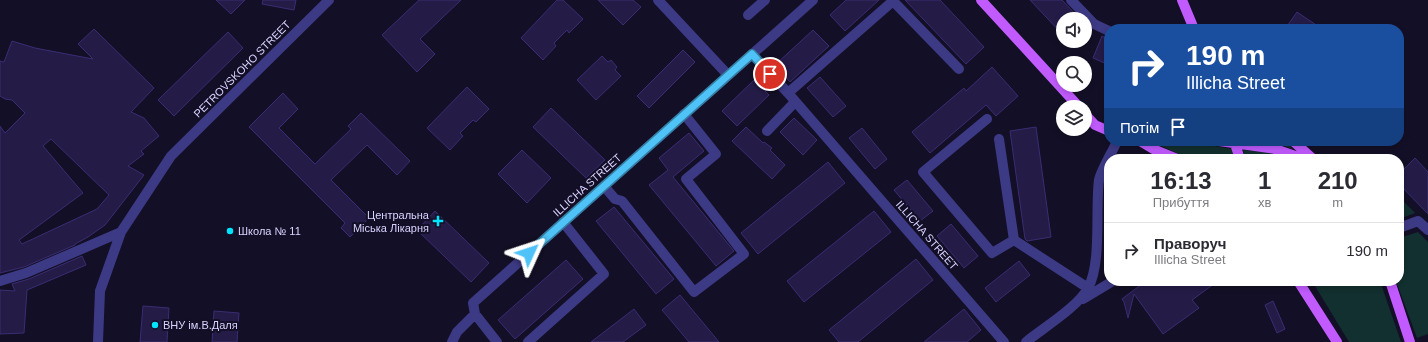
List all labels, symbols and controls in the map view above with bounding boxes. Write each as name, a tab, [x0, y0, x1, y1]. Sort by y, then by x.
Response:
map controls	[1056, 12, 1092, 136]
button: sound	[1056, 12, 1092, 48]
street label: PETROVSKOHO STREET	[191, 18, 293, 120]
icon: right	[1120, 40, 1172, 92]
text: 190 m	[1186, 40, 1265, 71]
button: search	[1056, 56, 1092, 92]
pin	[753, 57, 787, 91]
icon: arrive	[759, 63, 781, 85]
text: Illicha Street	[1186, 73, 1285, 93]
button: layers	[1056, 100, 1092, 136]
icon: arrive	[1167, 116, 1189, 138]
text: Потім	[1120, 119, 1159, 136]
street label: ILLICHA STREET	[551, 151, 624, 219]
text: 16:13	[1150, 167, 1212, 194]
text: 1	[1258, 167, 1271, 194]
text: 210	[1318, 167, 1358, 194]
text: Прибуття	[1153, 195, 1209, 210]
text: хв	[1258, 195, 1271, 210]
text: m	[1332, 195, 1343, 210]
street label: ILLICHA STREET	[894, 198, 960, 272]
place label: Центральна Міська Лікарня	[353, 209, 430, 234]
marker: Центральна Міська Лікарня	[432, 215, 444, 227]
place label: Школа № 11	[238, 225, 301, 237]
marker: Школа № 11	[225, 226, 235, 236]
position arrow	[508, 232, 550, 274]
text: Праворуч	[1154, 235, 1227, 252]
icon: right	[1120, 240, 1142, 262]
text: 190 m	[1346, 242, 1388, 259]
text: Illicha Street	[1154, 252, 1226, 267]
place label: ВНУ ім.В.Даля	[163, 319, 238, 331]
marker: ВНУ ім.В.Даля	[150, 320, 160, 330]

